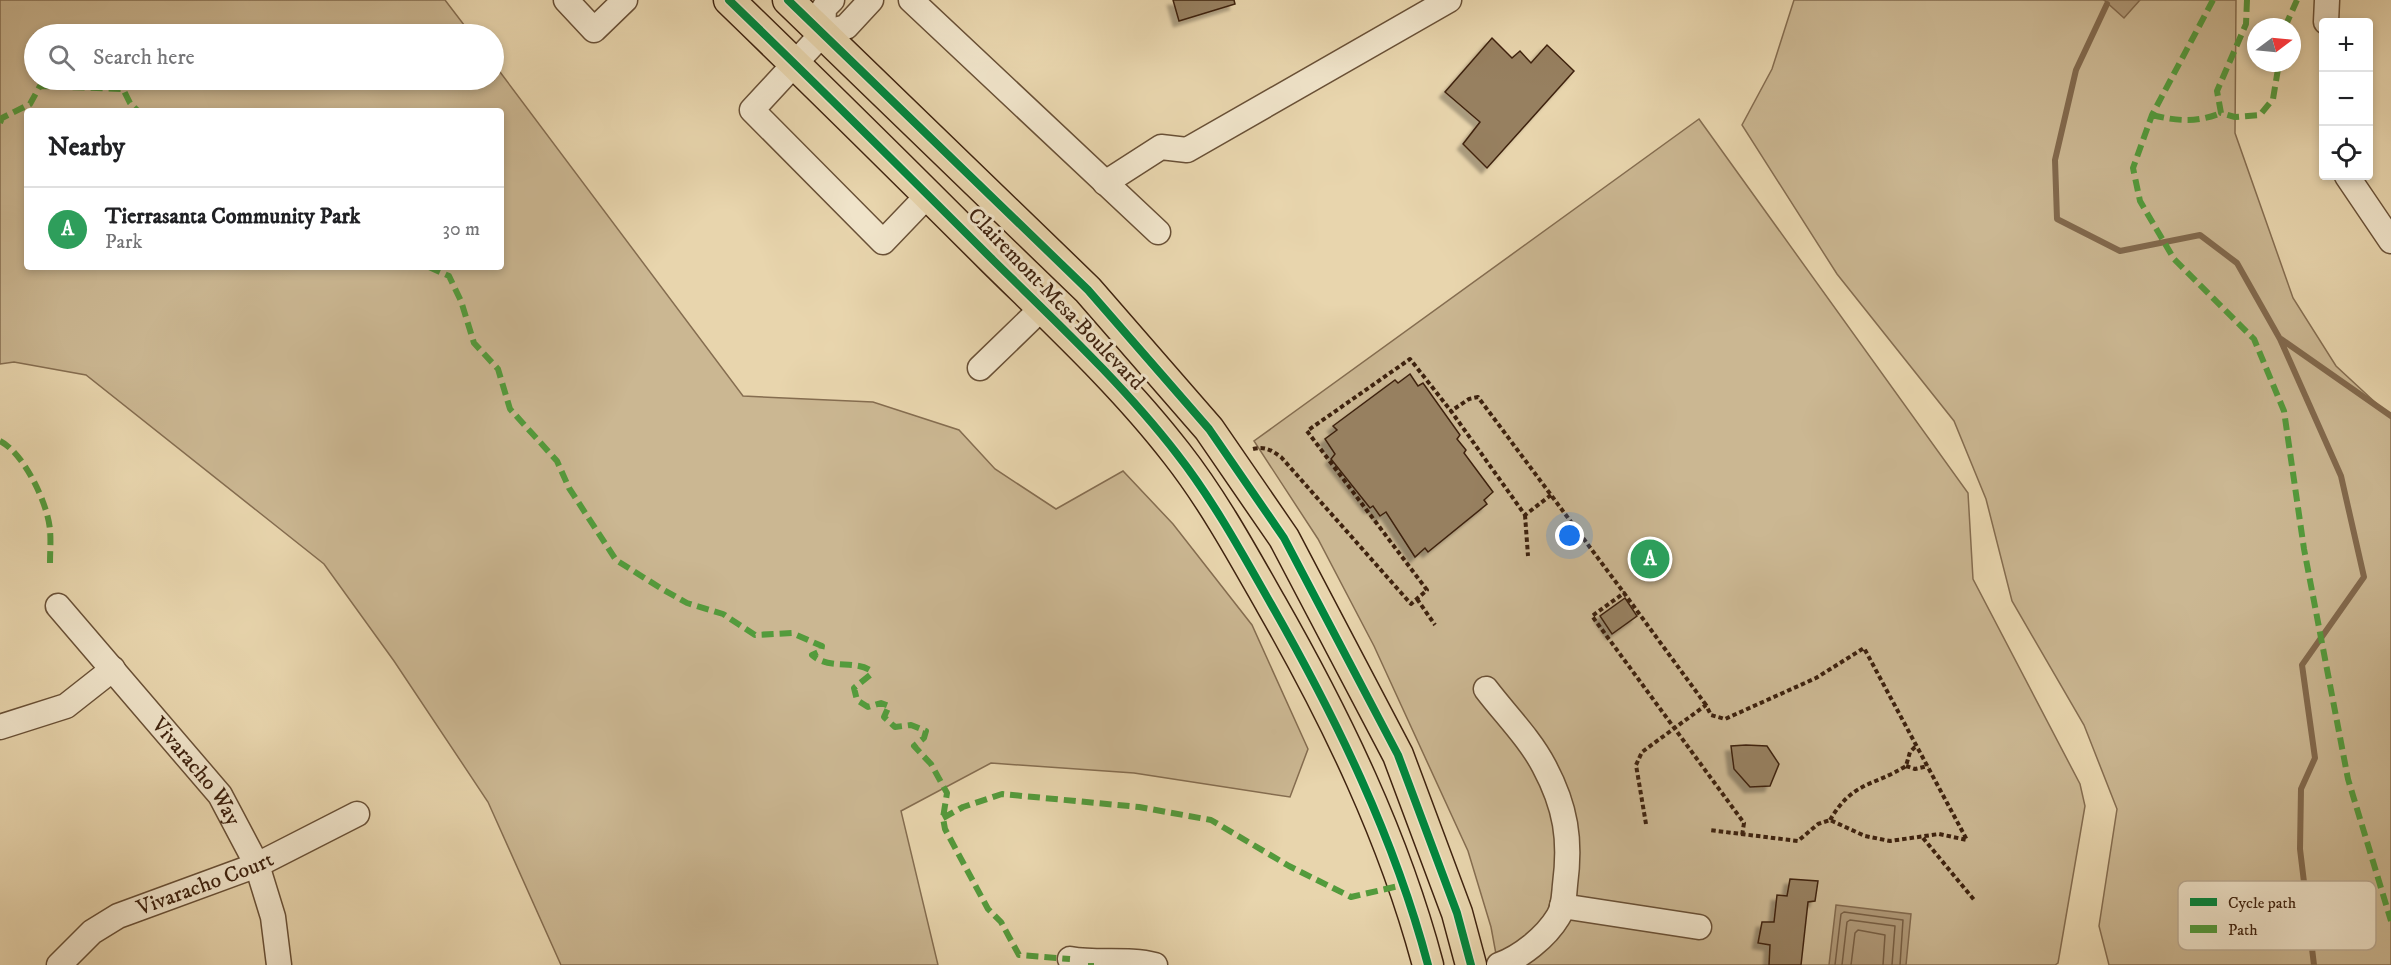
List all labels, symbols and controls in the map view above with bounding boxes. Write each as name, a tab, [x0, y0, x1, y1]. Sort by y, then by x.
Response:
north arrow	[2247, 18, 2301, 72]
map controls	[2319, 18, 2373, 180]
button: +	[2319, 18, 2373, 72]
search box	[24, 24, 504, 90]
icon: search	[45, 41, 78, 74]
text: Search here	[93, 44, 195, 71]
button: −	[2319, 72, 2373, 126]
button: locate	[2319, 126, 2373, 180]
text: Nearby	[48, 131, 125, 164]
street label: Clairemont Mesa Boulevard	[962, 202, 1150, 396]
text: Tierrasanta Community Park	[105, 203, 361, 230]
text: A	[61, 217, 74, 242]
text: 30 m	[442, 217, 480, 242]
text: Park	[105, 230, 142, 255]
your location	[1555, 521, 1584, 550]
pin: A	[1630, 536, 1670, 582]
street label: Vivaracho Way	[145, 711, 247, 831]
street label: Vivaracho Court	[132, 845, 278, 922]
legend	[2178, 881, 2376, 950]
text: Cycle path	[2228, 893, 2297, 913]
text: Path	[2228, 920, 2258, 940]

